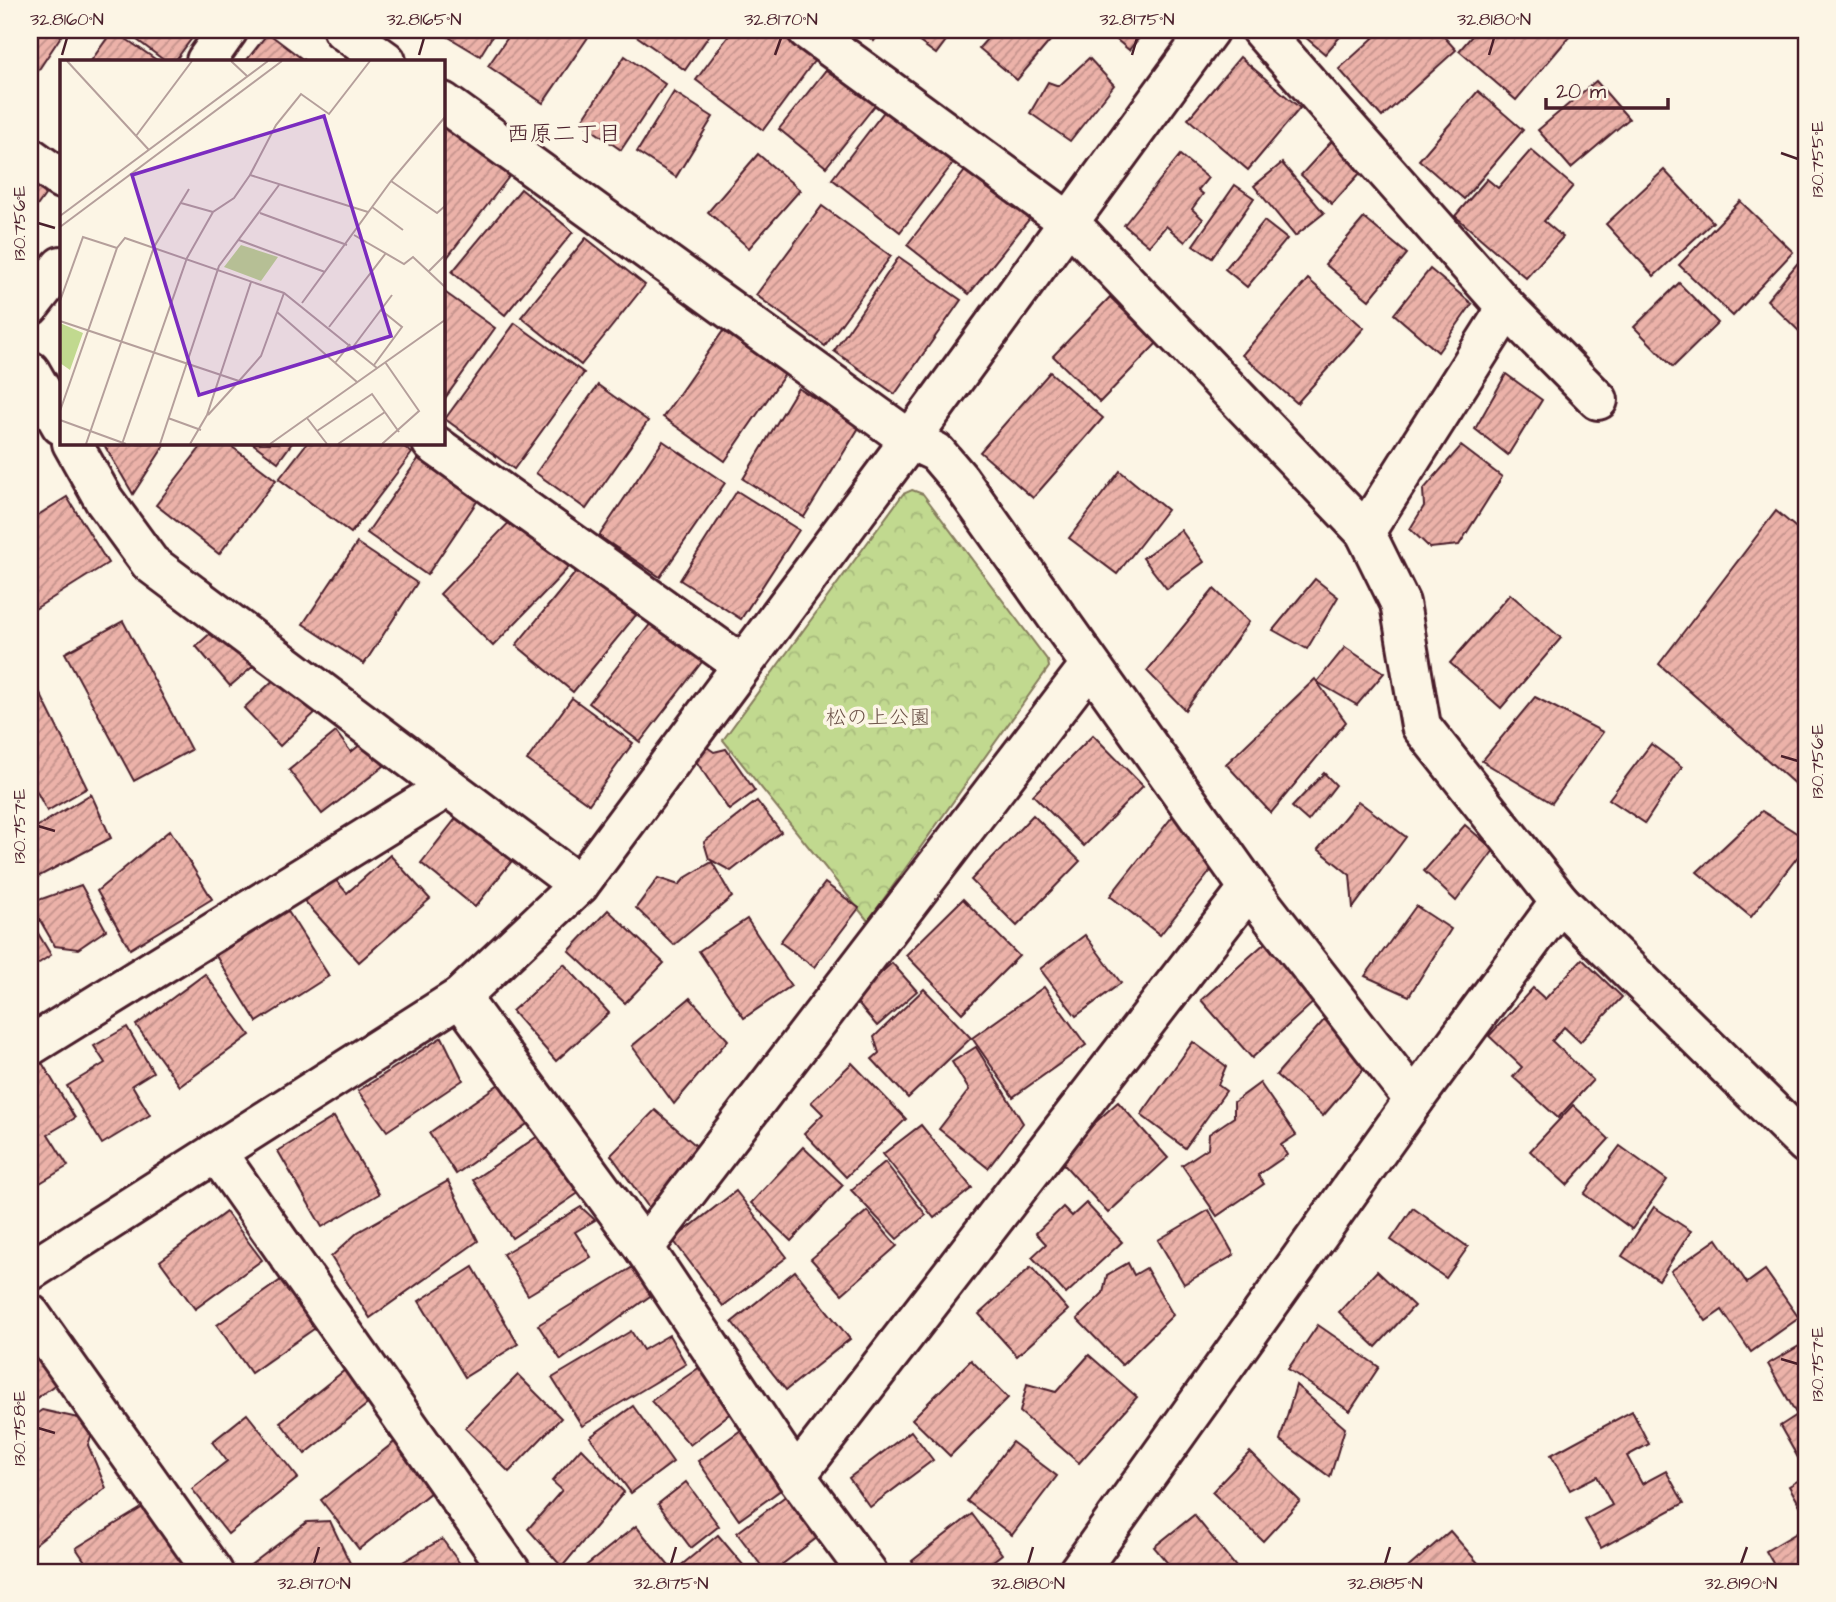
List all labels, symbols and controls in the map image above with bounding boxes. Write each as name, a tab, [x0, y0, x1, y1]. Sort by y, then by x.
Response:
text: 32.8160°N	[30, 7, 104, 32]
text: 32.8165°N	[386, 7, 462, 32]
text: 32.8170°N	[744, 7, 818, 32]
text: 32.8175°N	[1099, 7, 1175, 32]
text: 32.8180°N	[1457, 7, 1531, 32]
inset map	[60, 60, 444, 444]
scale bar	[1546, 66, 1668, 110]
text: 20 m	[1556, 77, 1607, 106]
district label: 西原二丁目	[507, 118, 622, 150]
text: 130.755°E	[1805, 120, 1830, 197]
text: 130.756°E	[7, 185, 32, 261]
park label: 松の上公園	[826, 703, 931, 732]
text: 130.756°E	[1805, 723, 1830, 799]
text: 130.757°E	[7, 788, 32, 863]
text: 130.757°E	[1805, 1326, 1830, 1401]
text: 130.758°E	[7, 1390, 32, 1466]
text: 32.8170°N	[277, 1571, 351, 1596]
text: 32.8175°N	[633, 1571, 709, 1596]
text: 32.8180°N	[991, 1571, 1065, 1596]
text: 32.8185°N	[1347, 1571, 1423, 1596]
text: 32.8190°N	[1705, 1571, 1777, 1596]

